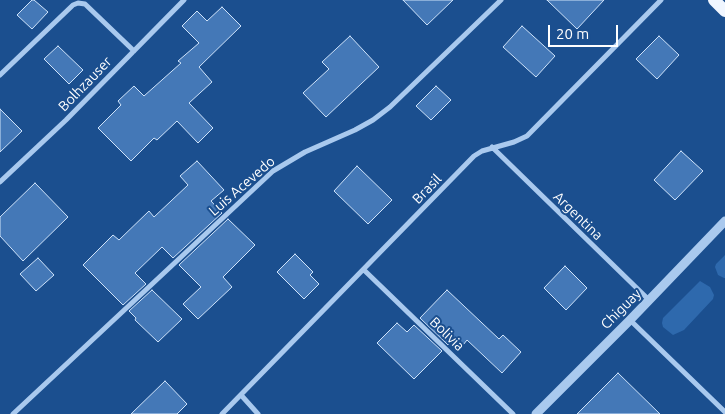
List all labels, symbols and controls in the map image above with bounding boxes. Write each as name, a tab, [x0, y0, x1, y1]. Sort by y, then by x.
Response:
scale bar	[550, 15, 620, 47]
text: 20 m	[556, 25, 589, 42]
street label: Bolhzauser	[55, 53, 115, 115]
street label: Luis Acevedo	[206, 153, 278, 219]
street label: Brasil	[409, 171, 445, 207]
street label: Argentina	[550, 188, 606, 244]
street label: Chiguay	[597, 285, 645, 333]
street label: Bolivia	[426, 314, 468, 354]

